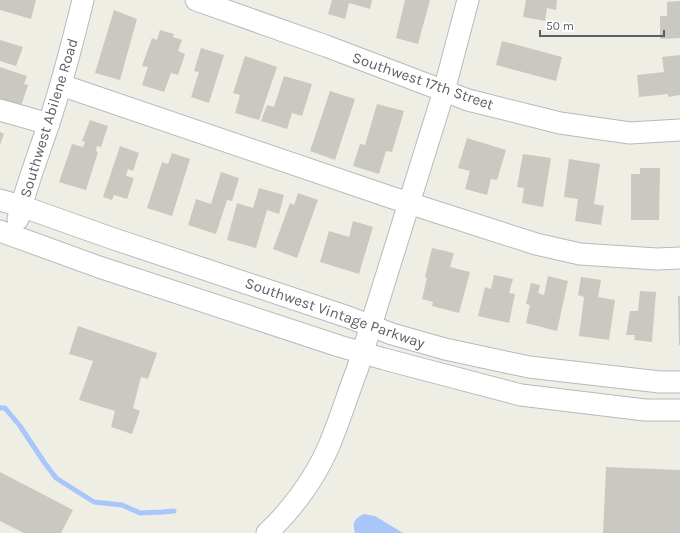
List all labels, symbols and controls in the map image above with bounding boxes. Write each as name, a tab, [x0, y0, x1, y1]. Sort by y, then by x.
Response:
scale bar	[540, 12, 664, 38]
text: 50 m	[546, 19, 574, 33]
street label: Southwest Abilene Road	[16, 36, 82, 200]
street label: Southwest 17th Street	[350, 48, 496, 114]
street label: Southwest Vintage Parkway	[243, 274, 427, 352]

